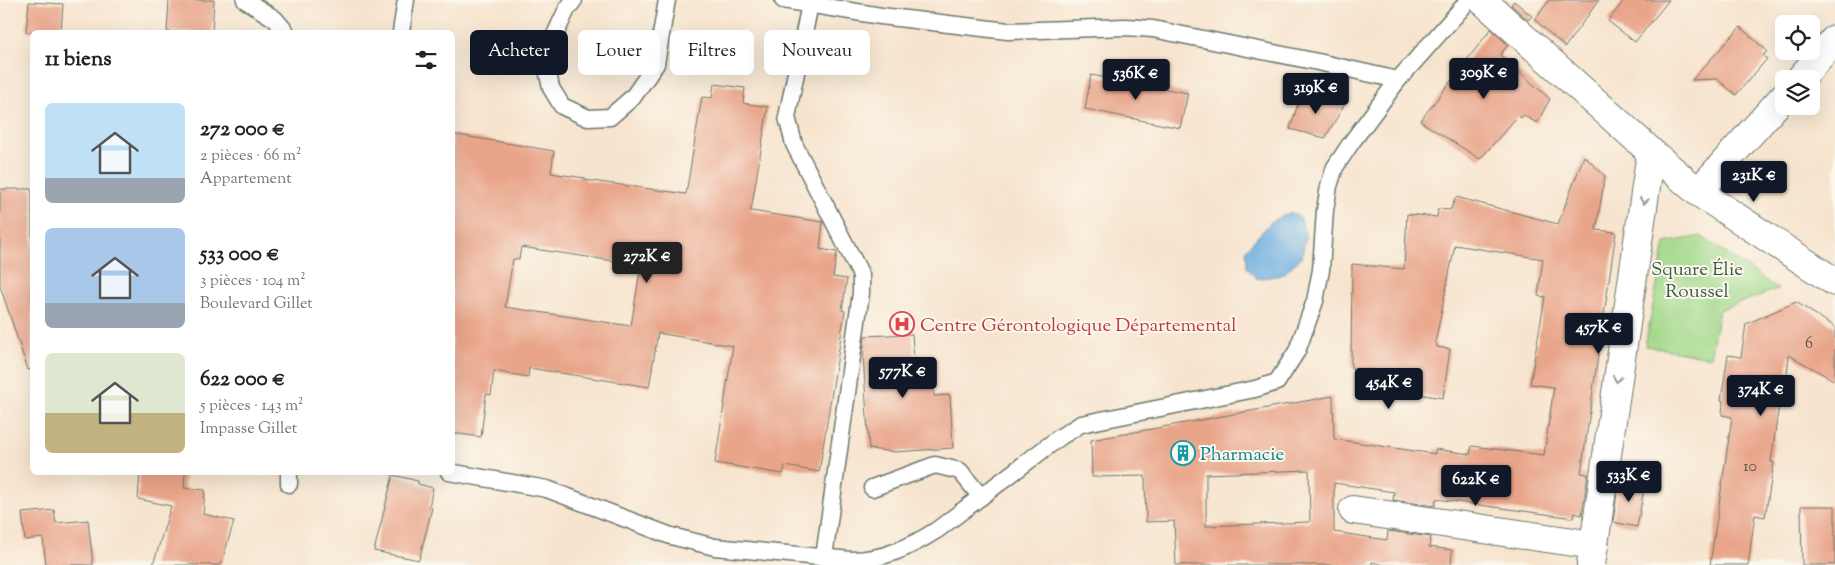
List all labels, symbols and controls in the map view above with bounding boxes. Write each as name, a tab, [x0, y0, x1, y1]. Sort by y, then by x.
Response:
map controls	[1775, 15, 1820, 115]
button: locate	[1775, 15, 1820, 60]
chip: Acheter	[470, 30, 568, 75]
chip: Louer	[578, 30, 660, 75]
chip: Filtres	[670, 30, 754, 75]
chip: Nouveau	[764, 30, 870, 75]
text: 11 biens	[45, 45, 112, 75]
icon: filters	[412, 46, 440, 74]
pin: 536K €	[1095, 58, 1177, 101]
pin: 309K €	[1443, 58, 1525, 100]
text: 309K €	[1460, 62, 1508, 85]
text: 536K €	[1114, 63, 1158, 86]
button: layers	[1775, 70, 1820, 115]
pin: 319K €	[1275, 72, 1357, 115]
text: 319K €	[1294, 77, 1338, 100]
text: 272 000 €	[200, 115, 285, 145]
icon: home	[85, 123, 145, 183]
text: 2 pièces · 66 m²	[200, 145, 301, 168]
pin: 231K €	[1713, 160, 1795, 203]
text: 231K €	[1732, 165, 1776, 188]
text: Appartement	[200, 168, 292, 191]
one-way arrow	[1639, 196, 1649, 205]
text: 533 000 €	[200, 240, 279, 270]
pin: 272K €	[606, 242, 688, 284]
text: 272K €	[623, 246, 671, 269]
icon: home	[85, 248, 145, 308]
park label: Square Élie Roussel	[1651, 257, 1743, 306]
text: 3 pièces · 104 m²	[200, 270, 306, 293]
text: Boulevard Gillet	[200, 293, 313, 316]
hospital icon: Centre Gérontologique Départemental	[889, 311, 915, 337]
pin: 457K €	[1558, 312, 1640, 355]
place label: Centre Gérontologique Départemental	[920, 313, 1237, 340]
text: 457K €	[1576, 317, 1622, 340]
house number: 6	[1805, 333, 1813, 356]
pin: 577K €	[862, 356, 944, 399]
text: 577K €	[880, 361, 926, 384]
text: 622 000 €	[200, 365, 285, 395]
pin: 454K €	[1348, 368, 1430, 410]
text: 454K €	[1366, 372, 1412, 395]
icon: home	[85, 373, 145, 433]
pin: 374K €	[1720, 374, 1802, 417]
one-way arrow	[1612, 375, 1623, 383]
text: 374K €	[1738, 379, 1784, 402]
text: 5 pièces · 143 m²	[200, 395, 304, 418]
text: Impasse Gillet	[200, 418, 297, 441]
building icon: Pharmacie	[1170, 440, 1196, 466]
place label: Pharmacie	[1200, 442, 1285, 469]
house number: 10	[1743, 456, 1757, 479]
pin: 533K €	[1588, 460, 1670, 503]
pin: 622K €	[1435, 464, 1517, 507]
text: 533K €	[1607, 465, 1651, 488]
text: 622K €	[1452, 469, 1500, 492]

